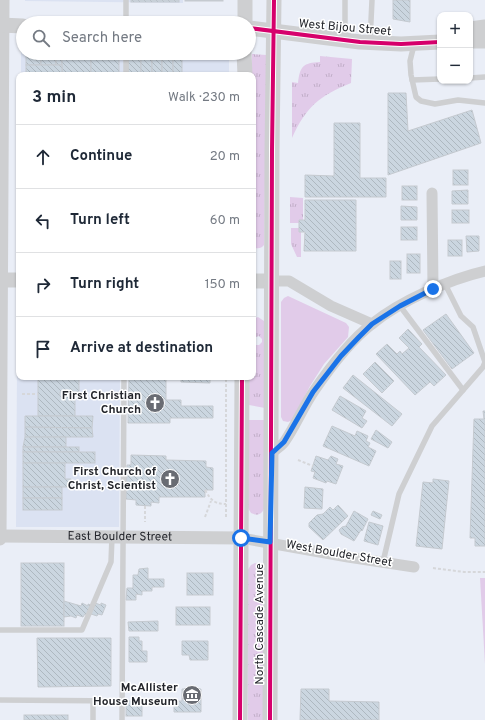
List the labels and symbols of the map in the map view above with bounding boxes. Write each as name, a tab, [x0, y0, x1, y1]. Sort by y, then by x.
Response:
street label: West Bijou Street	[298, 16, 392, 40]
route end	[424, 280, 442, 298]
place label: First Christian Church	[62, 388, 141, 418]
church icon: First Christian Church	[144, 392, 166, 414]
place label: First Church of Christ, Scientist	[68, 464, 157, 494]
church icon: First Church of Christ, Scientist	[159, 468, 181, 490]
street label: East Boulder Street	[67, 529, 172, 545]
route start	[232, 529, 250, 547]
street label: West Boulder Street	[285, 537, 393, 571]
street label: North Cascade Avenue	[252, 563, 268, 685]
place label: McAllister House Museum	[93, 680, 178, 710]
museum icon: McAllister House Museum	[181, 684, 203, 706]

